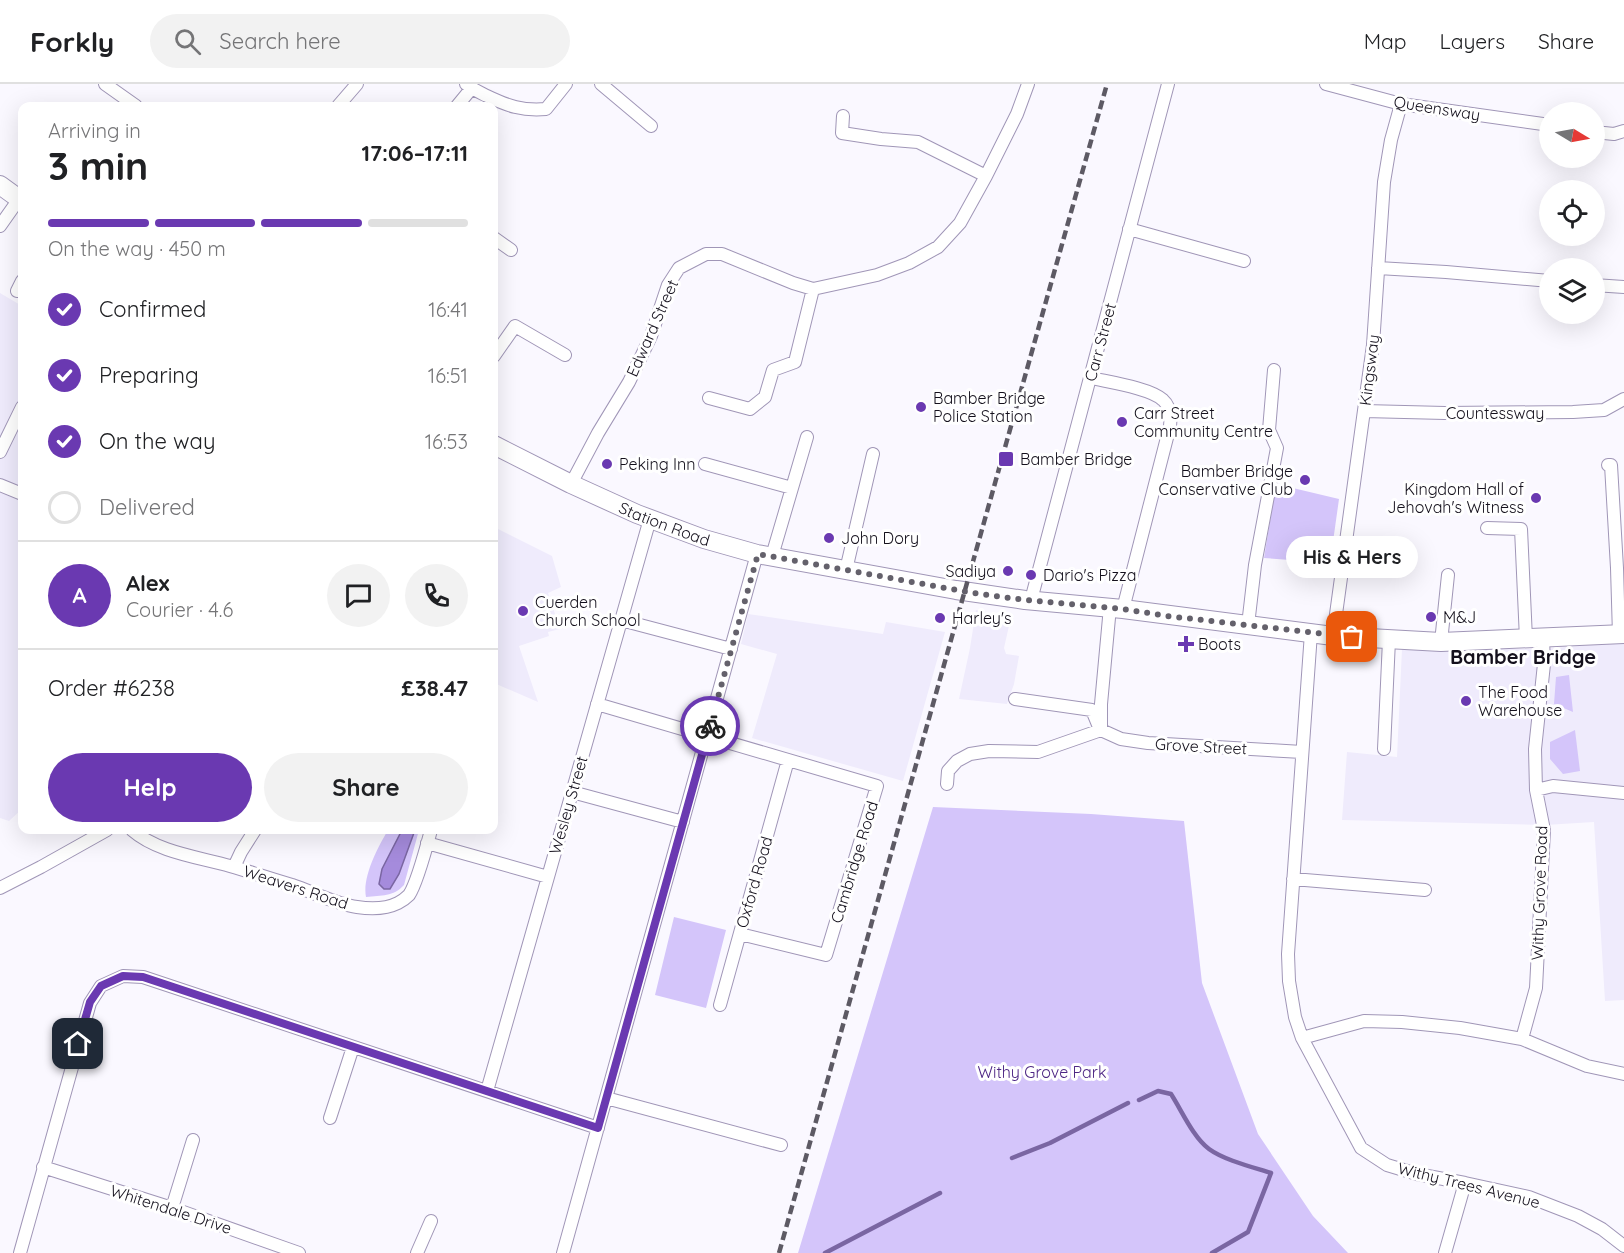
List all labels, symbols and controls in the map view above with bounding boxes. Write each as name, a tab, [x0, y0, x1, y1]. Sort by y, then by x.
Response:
search box	[150, 14, 570, 68]
text: Forkly	[30, 24, 114, 59]
icon: search	[171, 25, 204, 58]
text: Search here	[219, 27, 341, 55]
text: Map	[1364, 28, 1407, 54]
text: Layers	[1440, 28, 1505, 54]
text: Share	[1538, 28, 1594, 54]
street label: Queensway	[1392, 91, 1482, 125]
north arrow	[1539, 102, 1605, 168]
map controls	[1539, 102, 1605, 324]
text: Arriving in	[48, 118, 141, 143]
text: 17:06–17:11	[361, 139, 468, 167]
text: 3 min	[48, 141, 148, 190]
button: locate	[1539, 180, 1605, 246]
text: On the way · 450 m	[48, 236, 226, 261]
button: layers	[1539, 258, 1605, 324]
street label: Edward Street	[622, 276, 682, 380]
icon: check	[48, 293, 81, 326]
text: Confirmed	[99, 295, 206, 323]
text: 16:41	[428, 297, 468, 322]
street label: Carr Street	[1080, 301, 1120, 383]
street label: Kingsway	[1355, 333, 1383, 407]
icon: check	[48, 359, 81, 392]
text: Preparing	[99, 361, 199, 389]
text: 16:51	[428, 363, 468, 388]
place label: Bamber Bridge Police Station	[933, 388, 1045, 426]
marker: Bamber Bridge Police Station	[914, 400, 928, 414]
place label: Carr Street Community Centre	[1134, 403, 1273, 441]
street label: Countessway	[1446, 403, 1544, 423]
marker: Carr Street Community Centre	[1115, 415, 1129, 429]
icon: check	[48, 425, 81, 458]
text: On the way	[99, 427, 215, 455]
text: 16:53	[425, 429, 468, 454]
place label: Bamber Bridge	[1020, 449, 1132, 469]
marker: Bamber Bridge	[997, 450, 1015, 468]
place label: Peking Inn	[619, 454, 696, 474]
marker: Peking Inn	[600, 457, 614, 471]
place label: Bamber Bridge Conservative Club	[1159, 461, 1293, 499]
marker: Bamber Bridge Conservative Club	[1298, 473, 1312, 487]
place label: Kingdom Hall of Jehovah's Witness	[1387, 479, 1524, 517]
marker: Kingdom Hall of Jehovah's Witness	[1529, 491, 1543, 505]
text: Delivered	[99, 493, 195, 521]
street label: Station Road	[616, 497, 712, 550]
place label: John Dory	[841, 528, 919, 548]
marker: John Dory	[822, 531, 836, 545]
callout: His & Hers	[1286, 535, 1418, 577]
text: His & Hers	[1303, 544, 1401, 569]
place label: Sadiya	[945, 561, 996, 581]
button: chat	[327, 564, 390, 627]
button: phone	[405, 564, 468, 627]
marker: Sadiya	[1001, 564, 1015, 578]
place label: Dario's Pizza	[1043, 565, 1136, 585]
marker: Dario's Pizza	[1024, 568, 1038, 582]
text: Alex	[126, 569, 169, 597]
text: A	[72, 581, 87, 609]
place label: Cuerden Church School	[535, 592, 641, 630]
text: Courier · 4.6	[126, 597, 233, 622]
marker: Cuerden Church School	[516, 604, 530, 618]
place label: M&J	[1443, 607, 1476, 627]
place label: Harley's	[952, 608, 1012, 628]
marker: M&J	[1424, 610, 1438, 624]
marker: Harley's	[933, 611, 947, 625]
pin	[1326, 611, 1377, 662]
icon: bag	[1335, 620, 1368, 653]
place label: Boots	[1198, 634, 1241, 654]
marker: Boots	[1179, 637, 1193, 651]
district label: Bamber Bridge	[1450, 644, 1596, 669]
text: Order #6238	[48, 674, 175, 702]
text: £38.47	[401, 674, 468, 702]
place label: The Food Warehouse	[1478, 682, 1562, 720]
marker: The Food Warehouse	[1459, 694, 1473, 708]
courier	[680, 696, 740, 756]
icon: bike	[694, 710, 727, 743]
street label: Grove Street	[1155, 734, 1247, 758]
button: Help	[48, 753, 252, 822]
button: Share	[264, 753, 468, 822]
street label: Wesley Street	[544, 753, 592, 857]
street label: Cambridge Road	[826, 799, 882, 925]
street label: Withy Grove Road	[1527, 825, 1551, 961]
street label: Oxford Road	[731, 834, 777, 930]
street label: Weavers Road	[241, 861, 351, 913]
pin	[52, 1018, 103, 1069]
icon: home	[61, 1027, 94, 1060]
park label: Withy Grove Park	[978, 1062, 1106, 1082]
street label: Withy Trees Avenue	[1396, 1158, 1542, 1212]
street label: Whitendale Drive	[108, 1180, 234, 1238]

